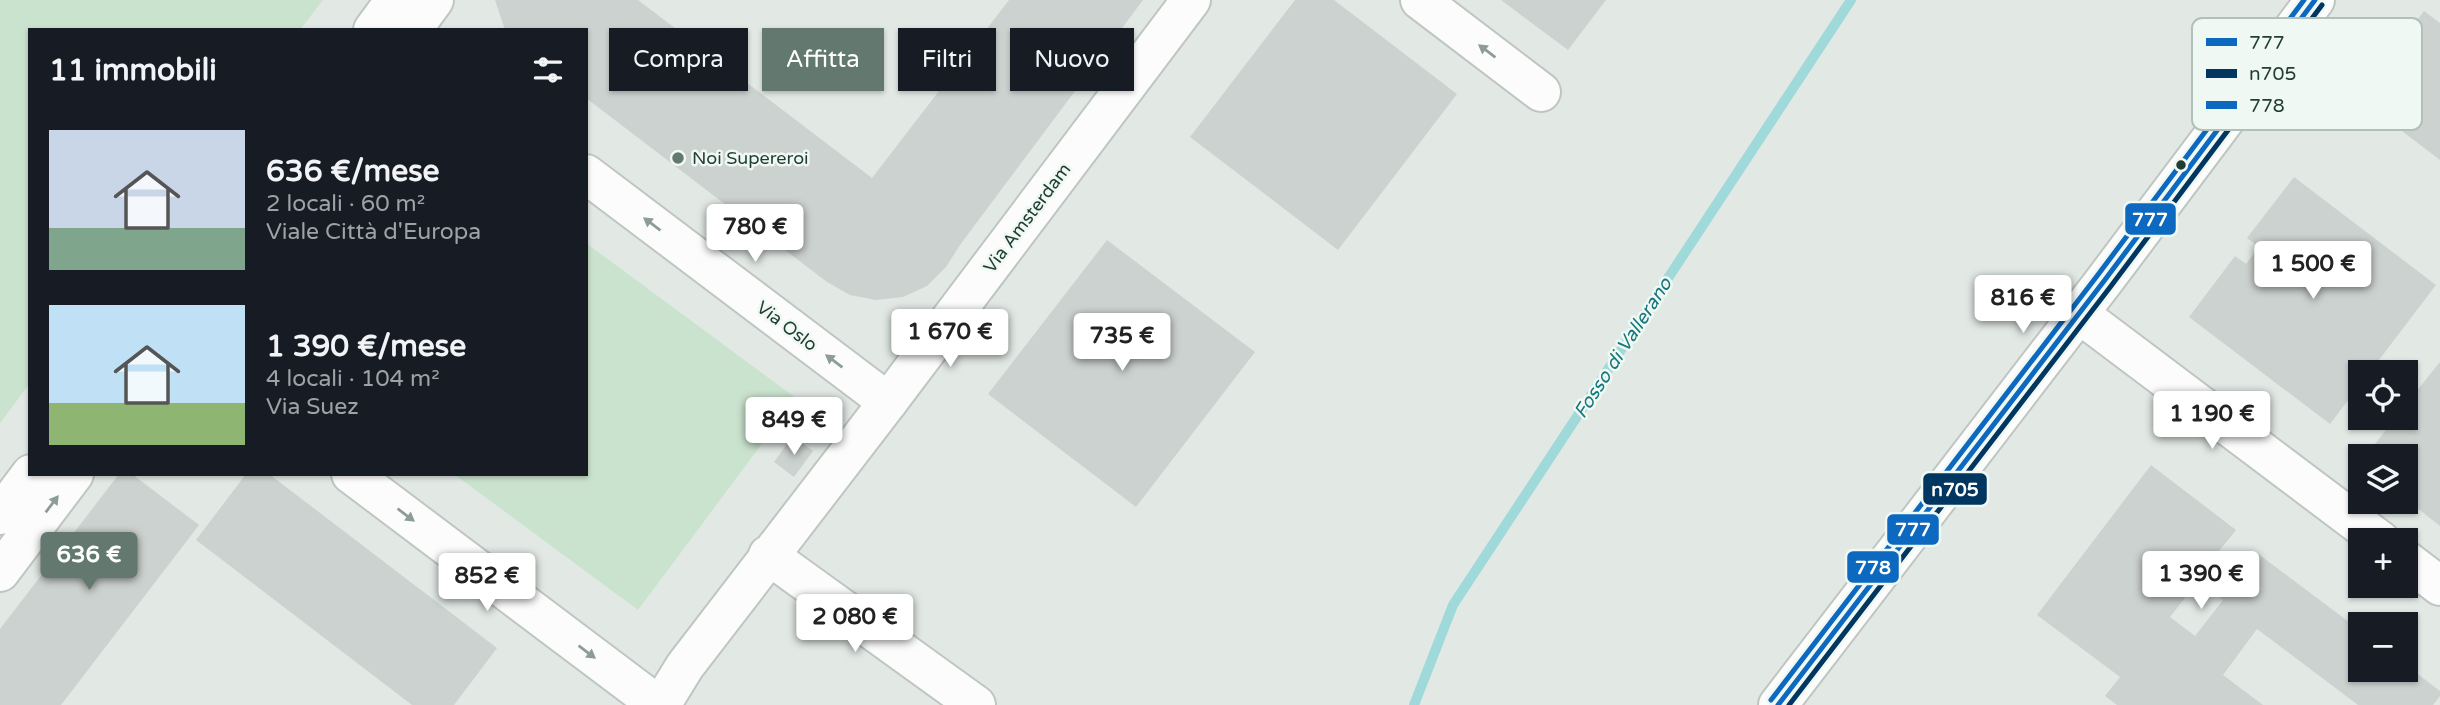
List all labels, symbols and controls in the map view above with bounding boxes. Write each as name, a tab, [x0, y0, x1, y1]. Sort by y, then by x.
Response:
legend	[2192, 18, 2422, 130]
chip: Compra	[609, 28, 748, 91]
chip: Affitta	[762, 28, 884, 91]
chip: Filtri	[898, 28, 996, 91]
chip: Nuovo	[1010, 28, 1134, 91]
text: 777	[2249, 32, 2285, 54]
one-way arrow	[1477, 44, 1496, 58]
icon: filters	[529, 51, 567, 89]
text: 11 immobili	[49, 52, 217, 89]
text: n705	[2249, 63, 2296, 85]
text: 778	[2249, 95, 2285, 117]
place label: Noi Supereroi	[692, 147, 809, 169]
marker: Noi Supereroi	[670, 150, 686, 166]
text: 636 €/mese	[266, 153, 440, 190]
icon: home	[105, 158, 189, 242]
unlabelled marker	[2174, 158, 2188, 172]
street label: Via Amsterdam	[979, 159, 1075, 277]
text: 2 locali · 60 m²	[266, 190, 425, 218]
line badge: 777	[2124, 202, 2177, 236]
pin: 780 €	[706, 204, 804, 264]
text: 777	[2132, 209, 2168, 231]
text: 780 €	[723, 213, 788, 241]
one-way arrow	[643, 217, 661, 231]
text: Viale Città d'Europa	[266, 218, 481, 246]
pin: 1 500 €	[2248, 242, 2378, 301]
text: 1 500 €	[2270, 250, 2356, 278]
water label: Fosso di Vallerano	[1569, 273, 1677, 422]
pin: 816 €	[1974, 276, 2072, 335]
text: 816 €	[1991, 284, 2056, 312]
street label: Via Oslo	[752, 296, 822, 356]
pin: 1 670 €	[885, 310, 1015, 369]
pin: 735 €	[1073, 314, 1171, 373]
text: 1 670 €	[907, 318, 993, 346]
text: 735 €	[1090, 322, 1155, 350]
text: 1 390 €/mese	[266, 328, 466, 365]
icon: home	[105, 333, 189, 417]
one-way arrow	[825, 353, 843, 368]
map controls	[2348, 360, 2418, 682]
button: locate	[2348, 360, 2418, 430]
text: 4 locali · 104 m²	[266, 365, 440, 393]
pin: 1 190 €	[2147, 392, 2277, 451]
text: Via Suez	[266, 393, 359, 421]
pin: 849 €	[745, 398, 843, 457]
text: 1 190 €	[2169, 400, 2255, 428]
text: 849 €	[762, 406, 827, 434]
button: layers	[2348, 444, 2418, 514]
line badge: n705	[1922, 472, 1988, 506]
text: n705	[1931, 479, 1979, 501]
one-way arrow	[44, 495, 59, 513]
one-way arrow	[396, 508, 414, 523]
line badge: 777	[1886, 513, 1940, 546]
text: 777	[1895, 519, 1931, 541]
button: +	[2348, 528, 2418, 598]
pin: 636 €	[40, 532, 138, 592]
text: 636 €	[57, 541, 122, 569]
line badge: 778	[1846, 550, 1900, 584]
pin: 1 390 €	[2136, 552, 2266, 611]
pin: 852 €	[438, 554, 536, 613]
text: 778	[1855, 557, 1891, 579]
text: 1 390 €	[2158, 560, 2244, 588]
text: 852 €	[455, 562, 520, 590]
pin: 2 080 €	[790, 594, 920, 654]
text: 2 080 €	[812, 603, 898, 631]
button: −	[2348, 612, 2418, 682]
one-way arrow	[578, 645, 597, 659]

